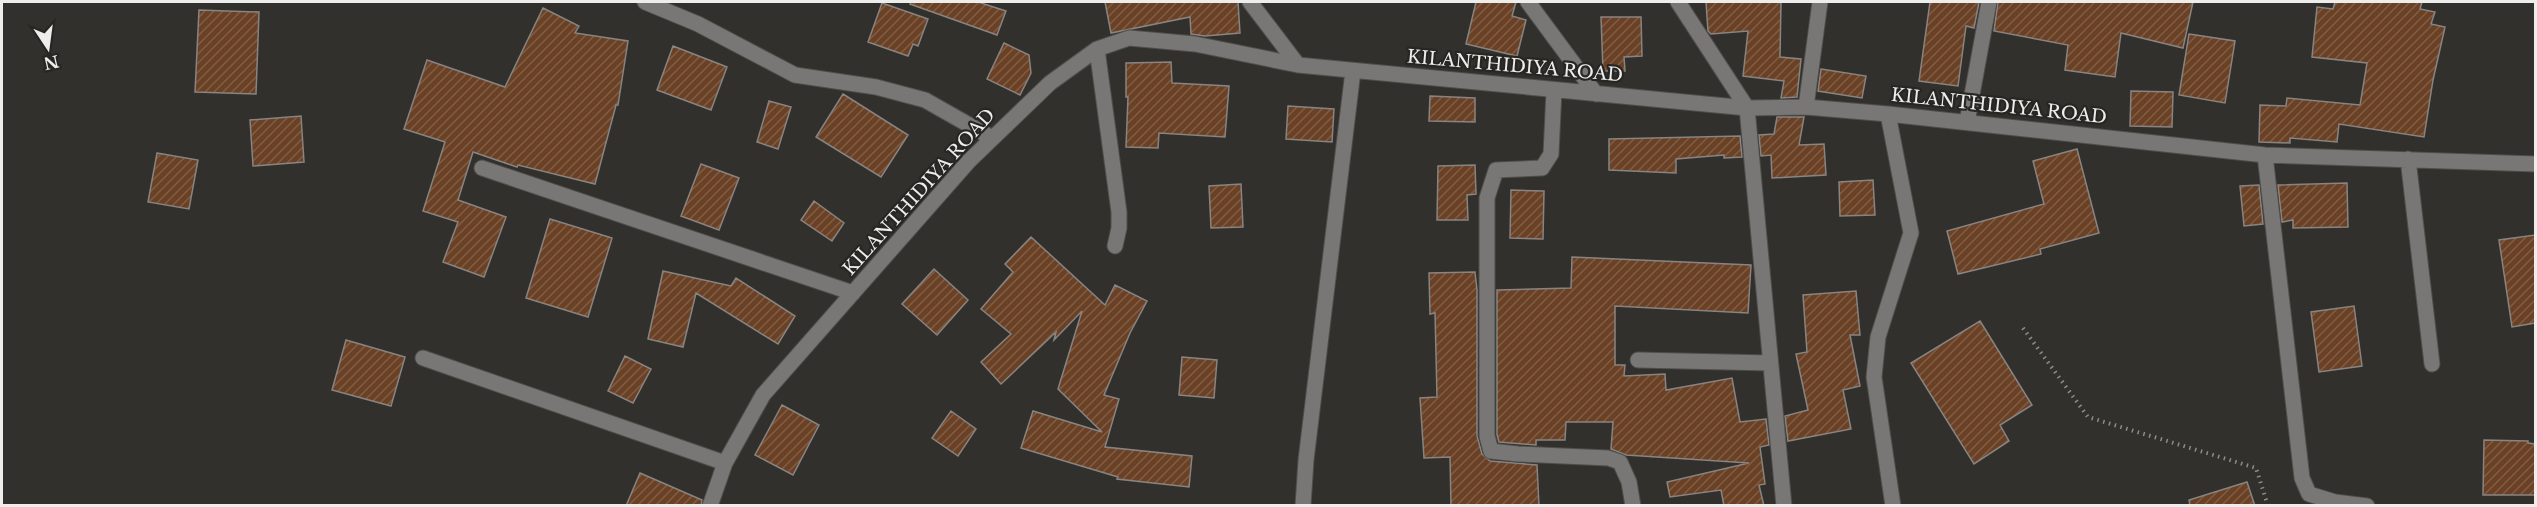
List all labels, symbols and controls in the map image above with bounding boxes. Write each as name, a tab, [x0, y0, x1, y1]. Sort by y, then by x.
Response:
north arrow	[18, 18, 78, 78]
street label: KILANTHIDIYA ROAD	[1406, 46, 1624, 86]
text: N	[42, 51, 61, 74]
street label: KILANTHIDIYA ROAD	[1890, 84, 2108, 128]
street label: KILANTHIDIYA ROAD	[838, 104, 1000, 280]

